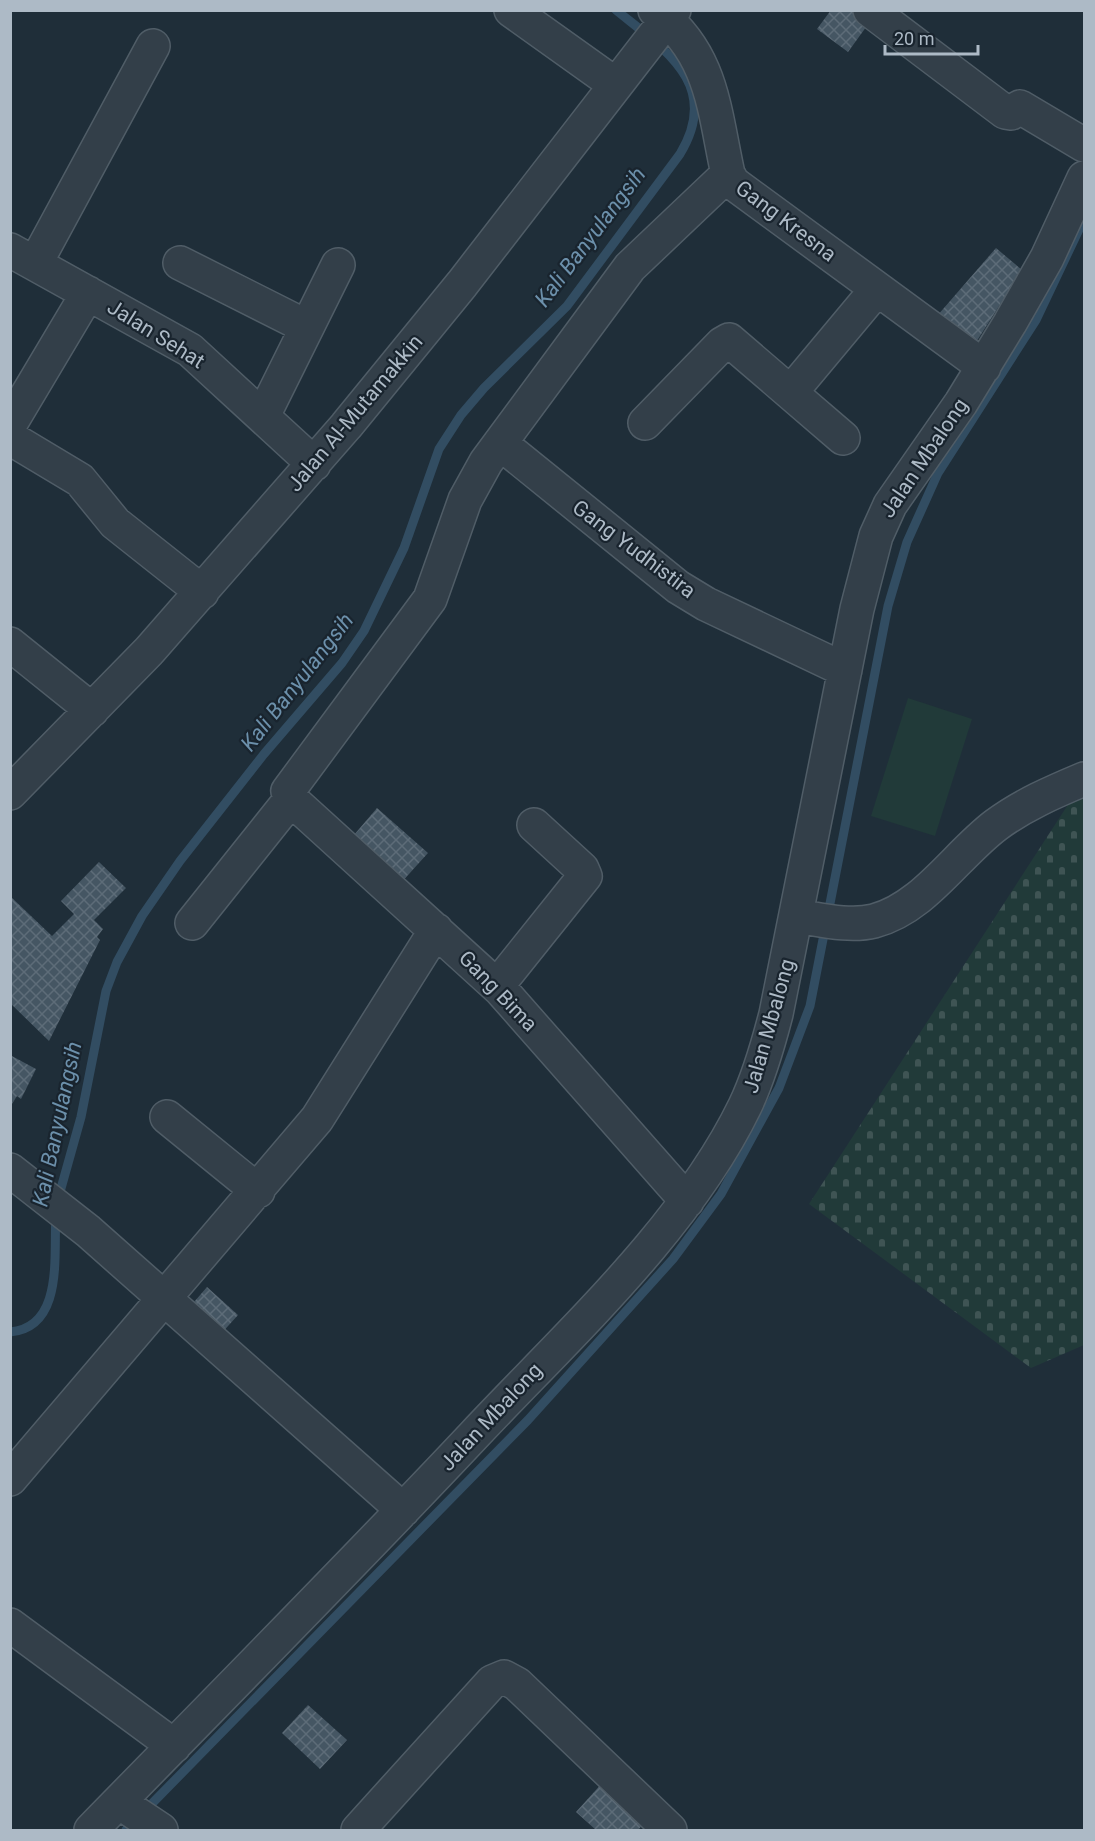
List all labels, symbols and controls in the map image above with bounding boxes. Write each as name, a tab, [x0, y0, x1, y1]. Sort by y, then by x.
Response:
scale bar	[885, 18, 978, 56]
text: 20 m	[894, 28, 934, 49]
water label: Kali Banyulangsih	[530, 162, 650, 312]
street label: Gang Kresna	[731, 175, 841, 267]
street label: Jalan Sehat	[103, 295, 209, 373]
street label: Jalan Al-Mutamakkin	[282, 330, 428, 496]
street label: Jalan Mbalong	[875, 394, 973, 522]
street label: Gang Yudhistira	[568, 495, 700, 603]
water label: Kali Banyulangsih	[235, 608, 359, 756]
street label: Gang Bima	[454, 946, 542, 1036]
street label: Jalan Mbalong	[738, 956, 800, 1096]
water label: Kali Banyulangsih	[27, 1039, 87, 1209]
street label: Jalan Mbalong	[435, 1358, 547, 1476]

